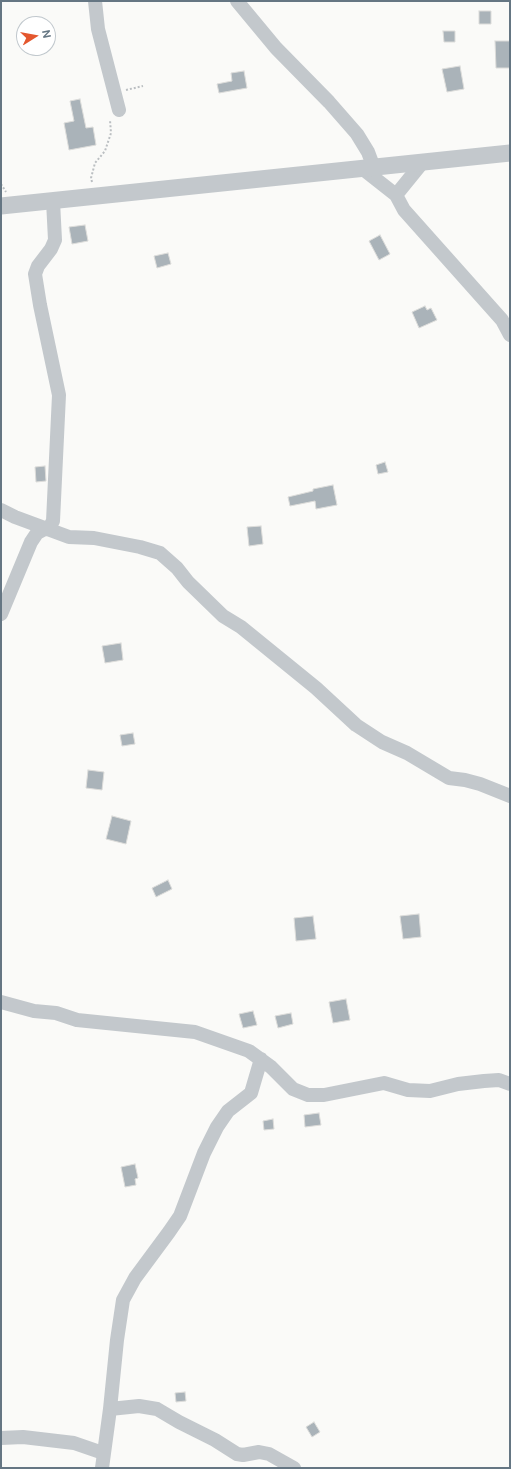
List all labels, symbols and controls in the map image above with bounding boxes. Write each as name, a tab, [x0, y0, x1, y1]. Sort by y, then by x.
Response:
north arrow	[16, 16, 56, 56]
text: N	[39, 29, 54, 39]

